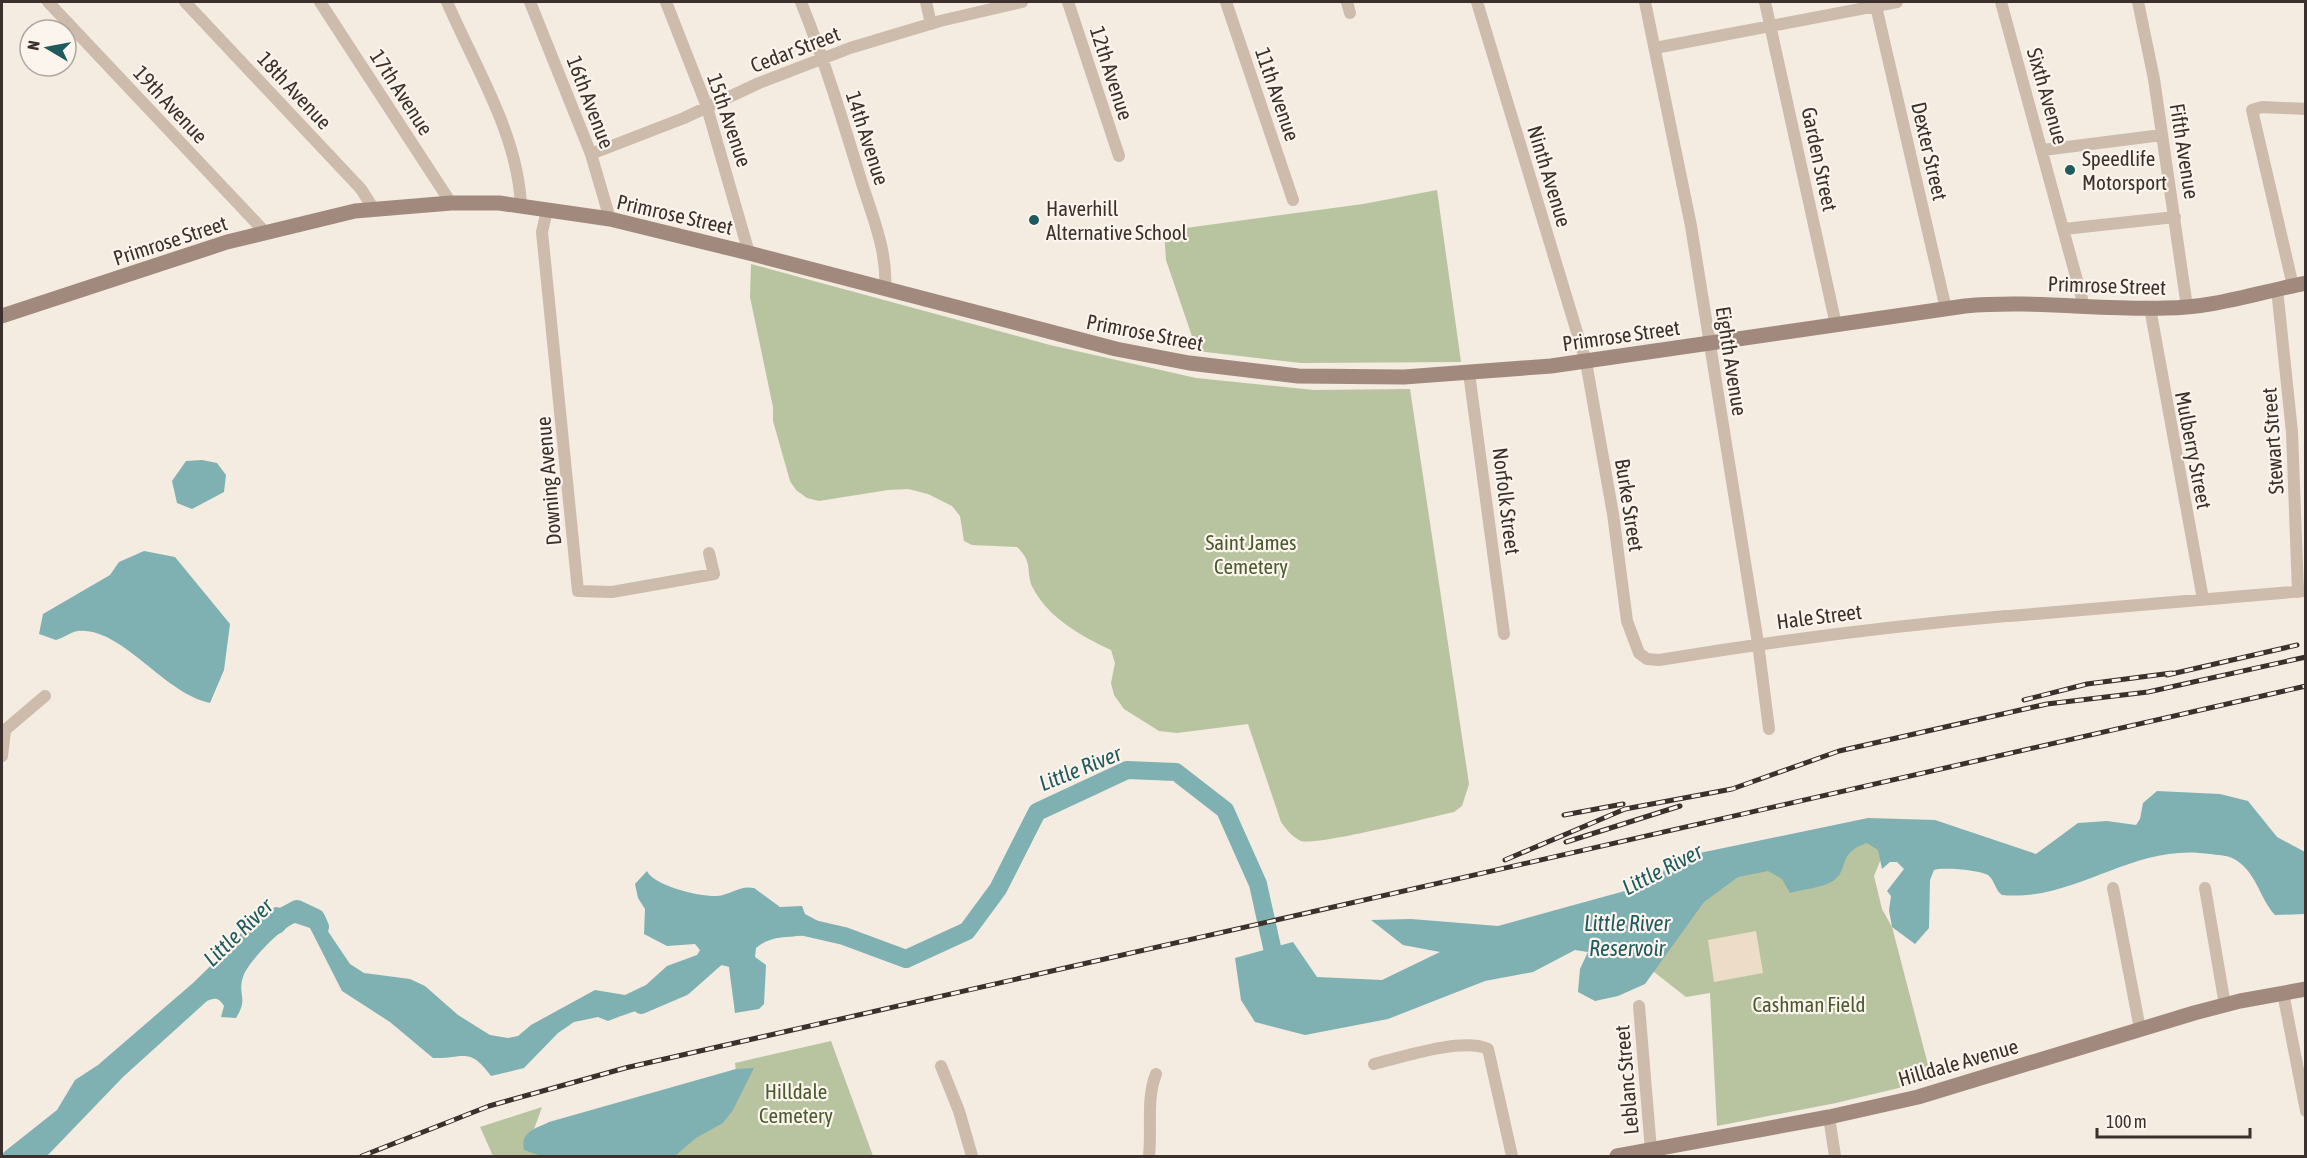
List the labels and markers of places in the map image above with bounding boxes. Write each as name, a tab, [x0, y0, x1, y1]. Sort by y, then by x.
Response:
place label: Speedlife Motorsport	[2082, 146, 2167, 194]
marker: Speedlife Motorsport	[2063, 163, 2077, 177]
place label: Haverhill Alternative School	[1046, 196, 1188, 244]
marker: Haverhill Alternative School	[1027, 213, 1041, 227]

